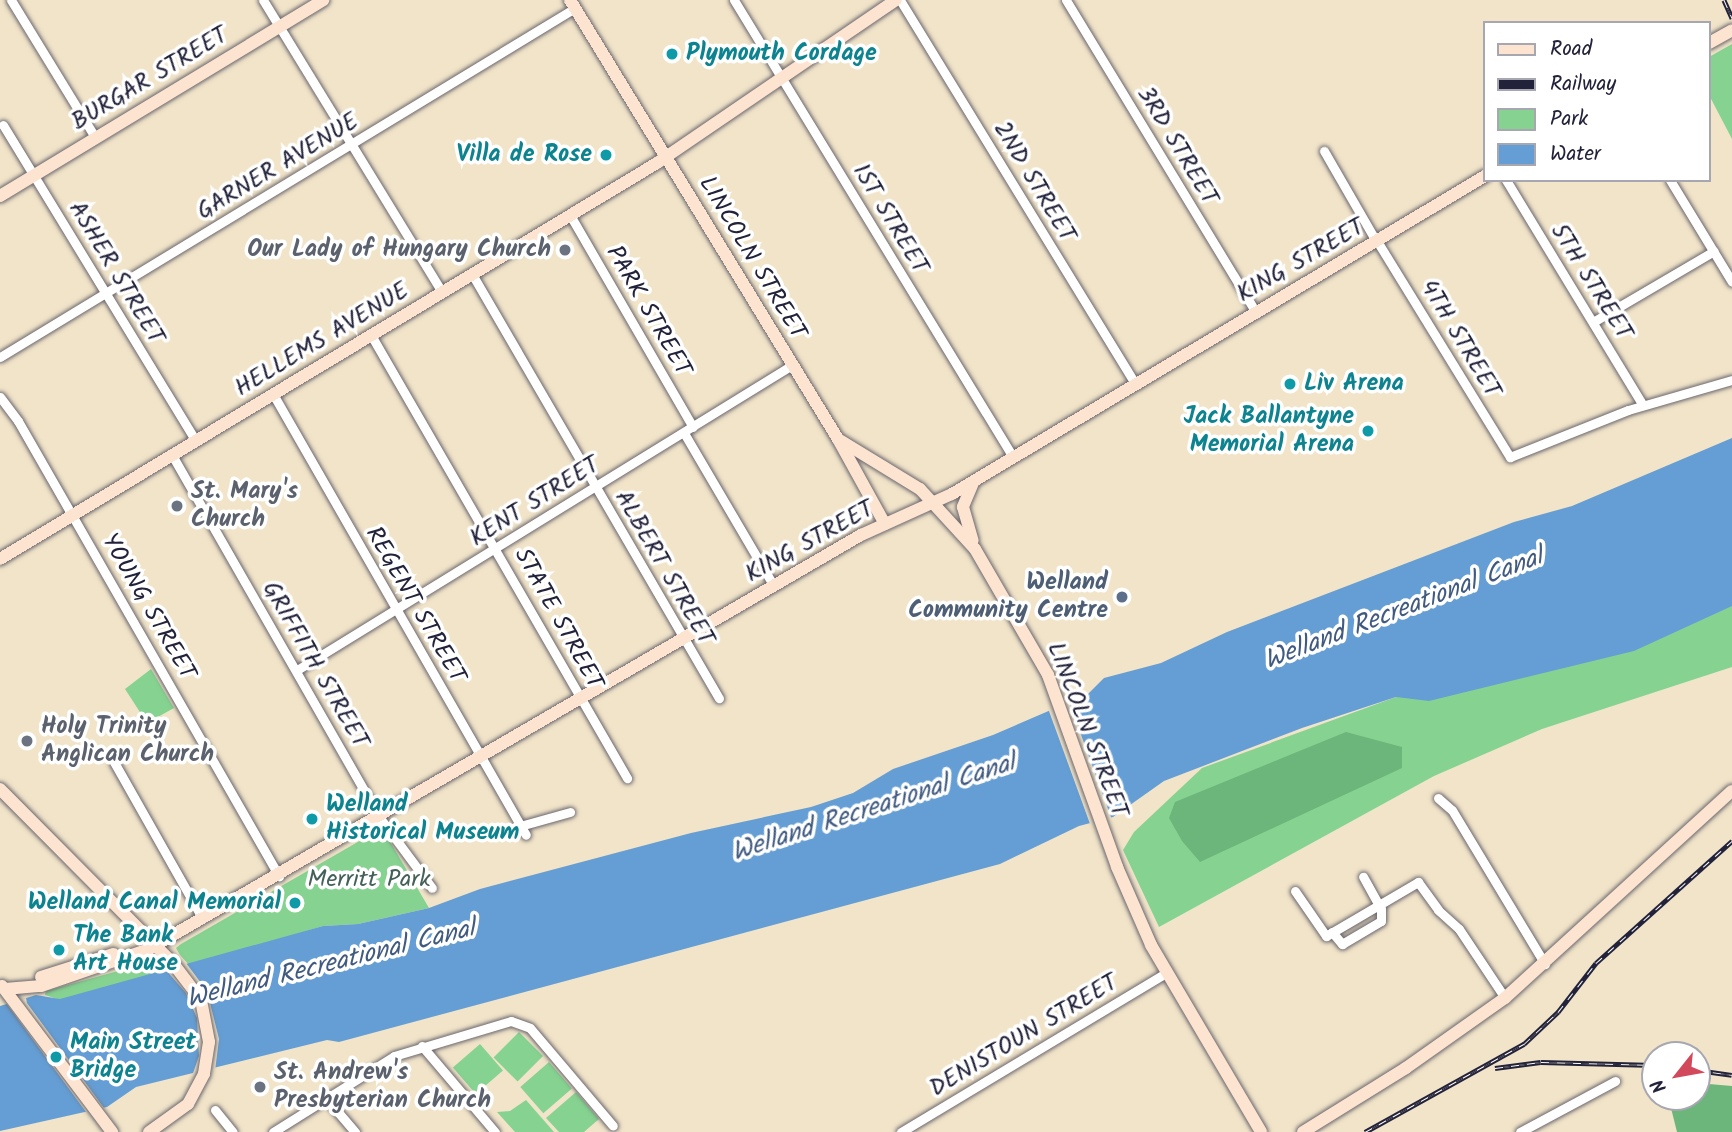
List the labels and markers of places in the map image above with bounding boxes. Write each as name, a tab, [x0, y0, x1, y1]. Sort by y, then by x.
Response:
place label: Plymouth Cordage	[686, 40, 877, 68]
marker: Plymouth Cordage	[664, 46, 680, 62]
place label: Villa de Rose	[457, 141, 592, 169]
marker: Villa de Rose	[598, 147, 614, 163]
place label: Our Lady of Hungary Church	[247, 236, 551, 264]
marker: Our Lady of Hungary Church	[557, 242, 573, 258]
place label: Liv Arena	[1304, 370, 1404, 398]
marker: Liv Arena	[1282, 376, 1298, 392]
place label: Jack Ballantyne Memorial Arena	[1183, 403, 1354, 459]
marker: Jack Ballantyne Memorial Arena	[1360, 423, 1376, 439]
place label: St. Mary's Church	[191, 478, 298, 534]
marker: St. Mary's Church	[169, 498, 185, 514]
place label: Welland Community Centre	[908, 569, 1108, 625]
marker: Welland Community Centre	[1114, 589, 1130, 605]
place label: Holy Trinity Anglican Church	[41, 713, 214, 769]
marker: Holy Trinity Anglican Church	[19, 733, 35, 749]
place label: Welland Historical Museum	[326, 791, 519, 847]
marker: Welland Historical Museum	[304, 811, 320, 827]
place label: Welland Canal Memorial	[28, 889, 281, 917]
marker: Welland Canal Memorial	[287, 895, 303, 911]
place label: The Bank Art House	[73, 922, 178, 978]
marker: The Bank Art House	[51, 942, 67, 958]
place label: Main Street Bridge	[70, 1029, 196, 1085]
marker: Main Street Bridge	[48, 1049, 64, 1065]
place label: St. Andrew's Presbyterian Church	[274, 1059, 491, 1115]
marker: St. Andrew's Presbyterian Church	[252, 1079, 268, 1095]

